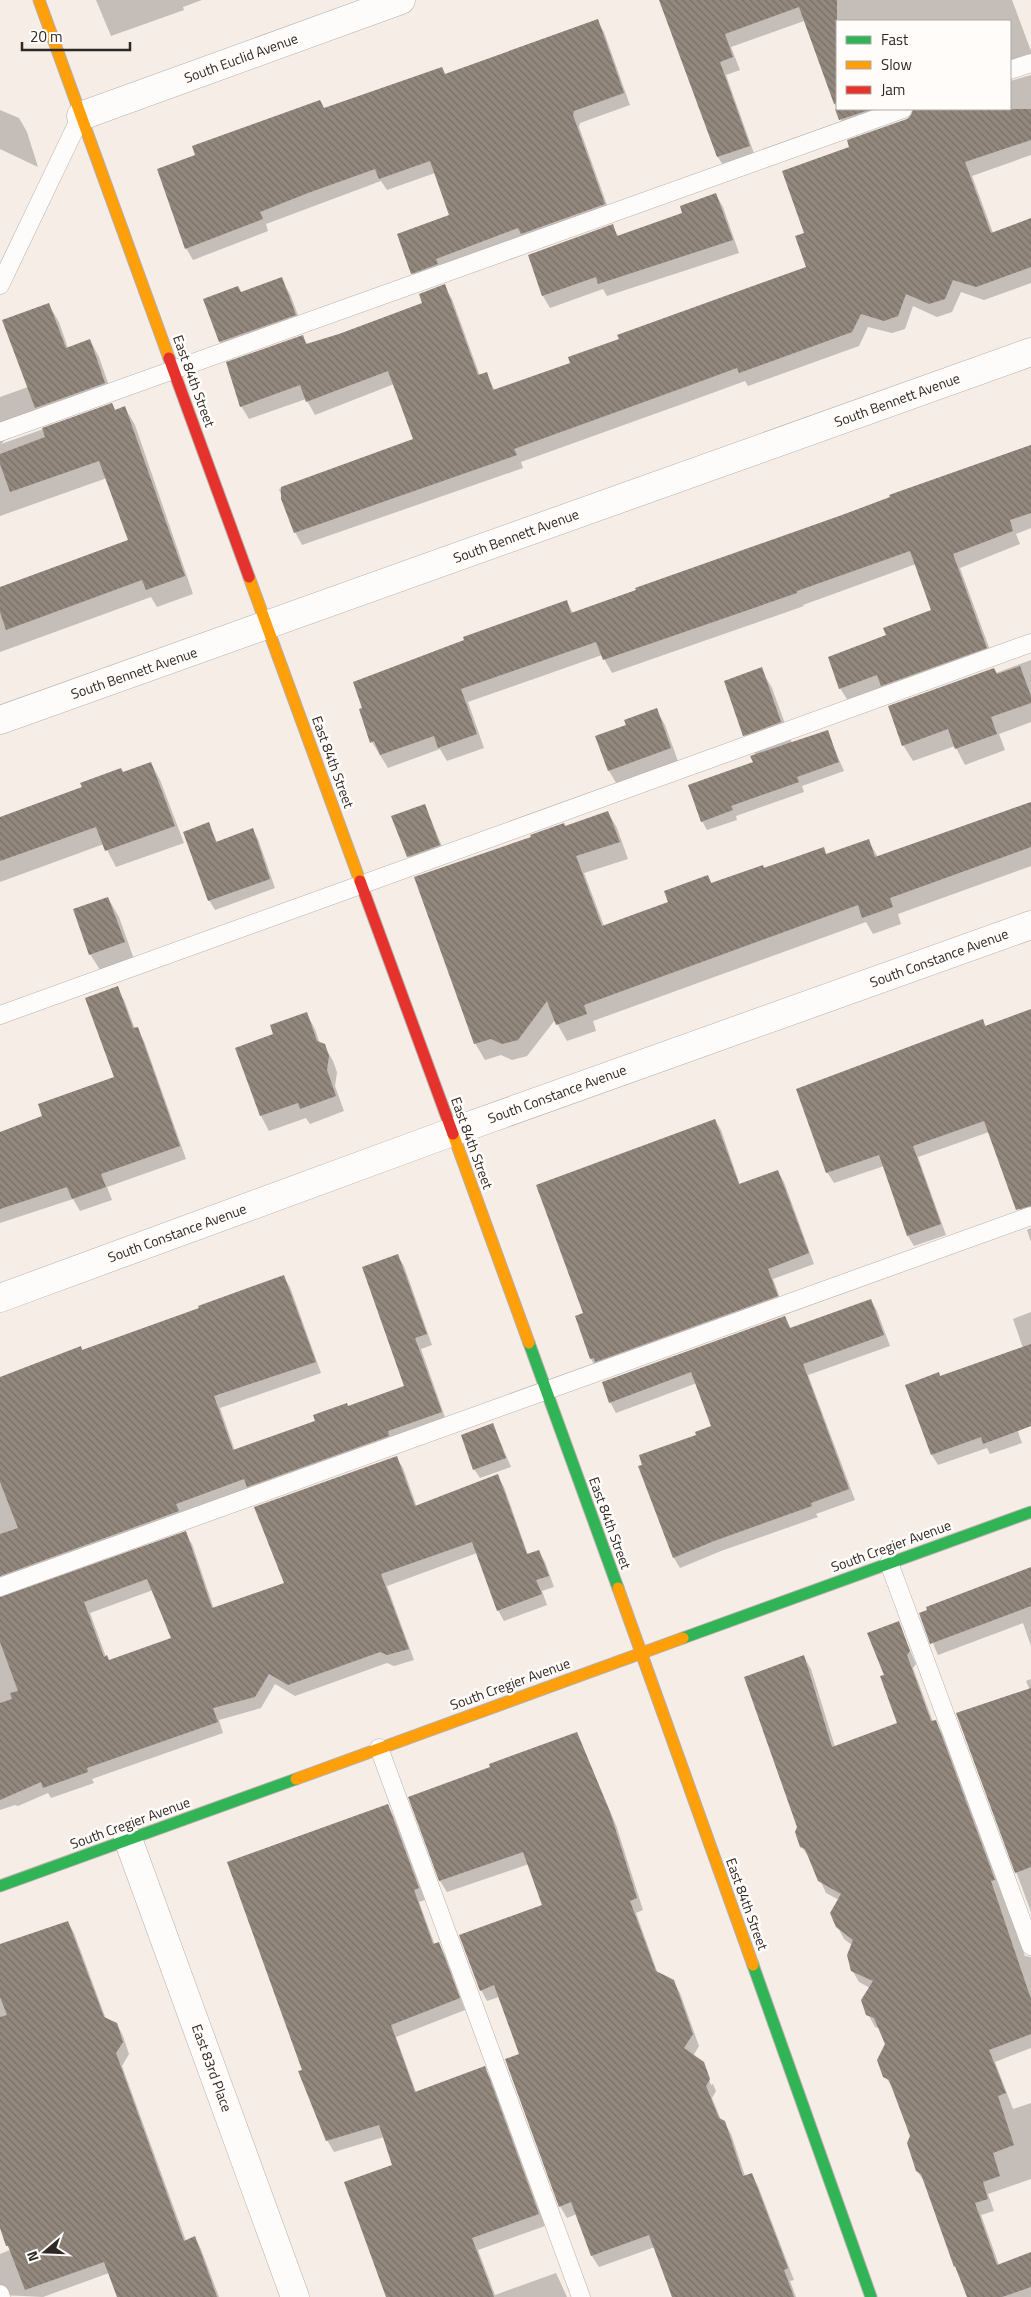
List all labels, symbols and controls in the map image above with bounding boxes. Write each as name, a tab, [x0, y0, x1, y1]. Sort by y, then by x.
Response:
scale bar	[22, 20, 130, 52]
legend	[836, 20, 1011, 110]
text: 20 m	[30, 25, 63, 48]
street label: South Euclid Avenue	[181, 27, 301, 88]
text: Fast	[881, 28, 909, 51]
text: Slow	[881, 53, 912, 76]
text: Jam	[881, 78, 905, 101]
street label: East 84th Street	[168, 332, 221, 430]
street label: South Bennett Avenue	[831, 367, 963, 432]
street label: South Bennett Avenue	[450, 503, 582, 568]
street label: South Bennett Avenue	[68, 641, 200, 704]
street label: East 84th Street	[307, 713, 360, 811]
street label: South Constance Avenue	[867, 923, 1011, 992]
street label: South Constance Avenue	[485, 1059, 629, 1128]
street label: East 84th Street	[446, 1094, 499, 1192]
street label: South Constance Avenue	[105, 1198, 249, 1267]
street label: East 84th Street	[584, 1474, 637, 1572]
street label: South Cregier Avenue	[828, 1514, 954, 1577]
street label: South Cregier Avenue	[447, 1652, 573, 1715]
street label: South Cregier Avenue	[67, 1791, 193, 1854]
street label: East 84th Street	[721, 1855, 774, 1953]
street label: East 83rd Place	[187, 2021, 238, 2115]
north arrow	[20, 2227, 70, 2277]
text: N	[21, 2248, 44, 2264]

